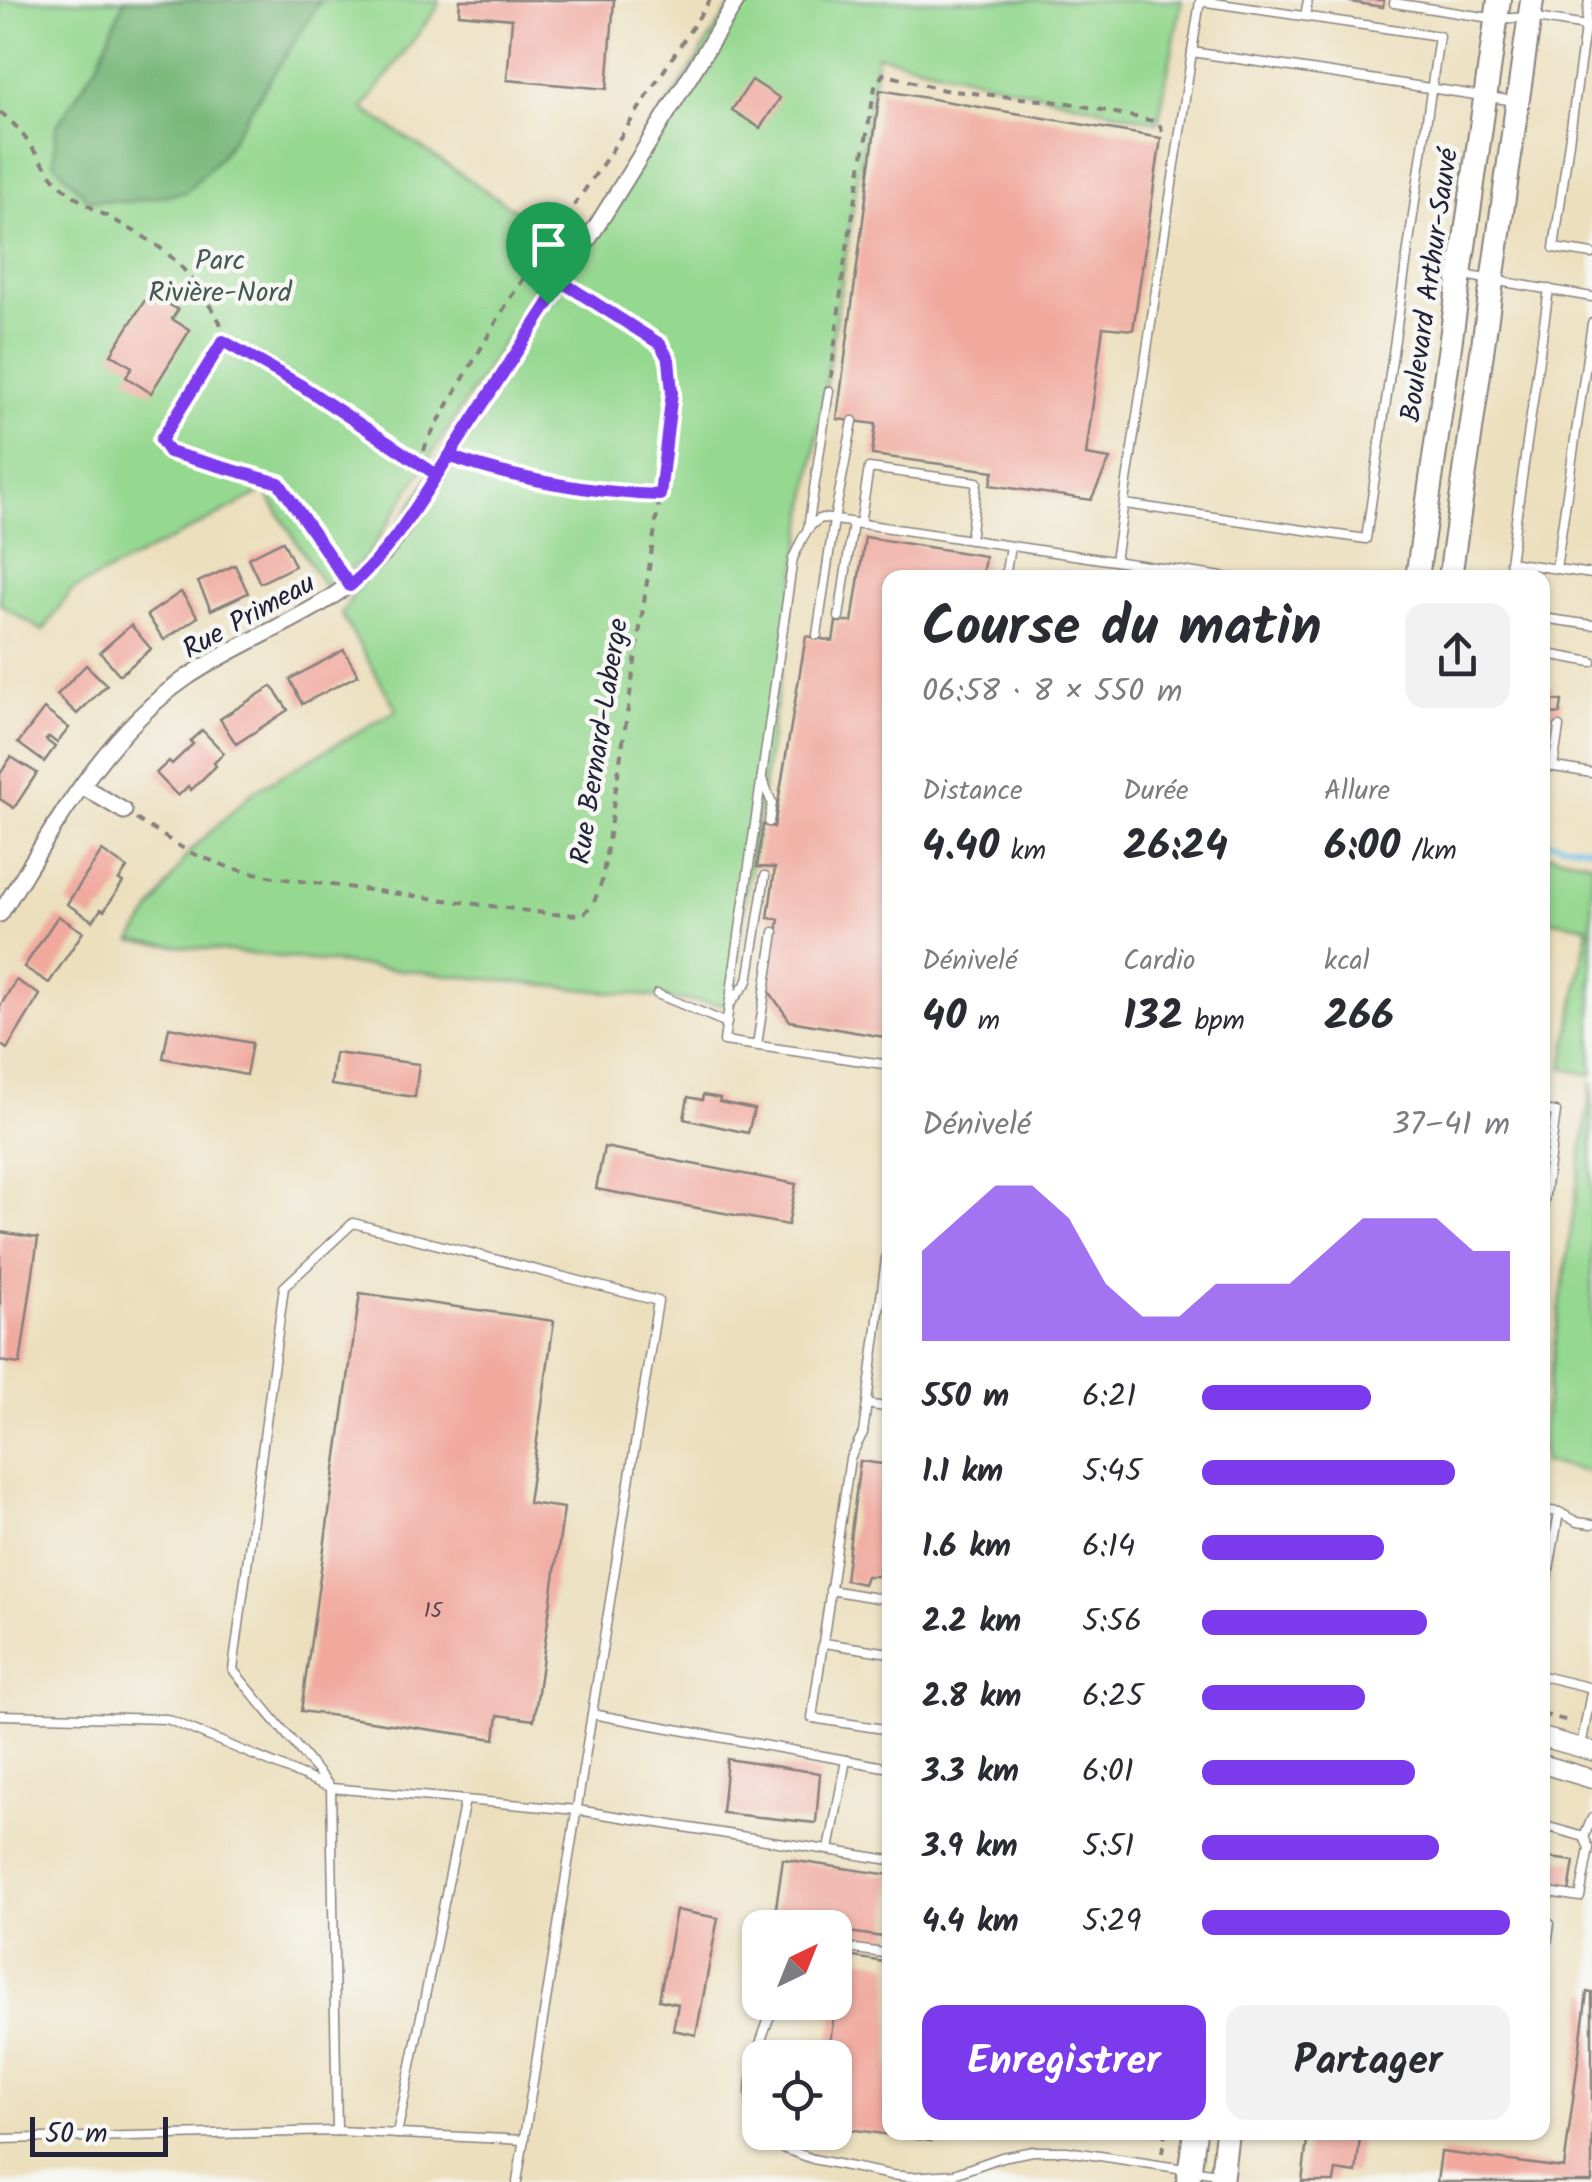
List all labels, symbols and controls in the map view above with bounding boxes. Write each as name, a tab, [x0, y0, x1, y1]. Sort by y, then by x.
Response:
street label: Boulevard Arthur-Sauvé	[1389, 144, 1472, 425]
pin	[506, 202, 591, 305]
icon: arrive	[521, 217, 576, 272]
park label: Parc Rivière-Nord	[148, 239, 293, 316]
street label: Rue Primeau	[174, 562, 324, 672]
text: Course du matin	[922, 586, 1322, 673]
button: share	[1405, 603, 1510, 708]
street label: Rue Bernard-Laberge	[559, 615, 642, 868]
text: 06:58 · 8 × 550 m	[922, 667, 1183, 718]
text: Distance	[922, 769, 1023, 814]
text: Durée	[1123, 769, 1189, 814]
text: Allure	[1324, 769, 1390, 814]
text: 4.40	[922, 814, 999, 881]
text: 26:24	[1123, 814, 1228, 881]
text: 6:00	[1324, 814, 1400, 881]
text: km	[999, 829, 1046, 874]
text: /km	[1400, 829, 1457, 874]
text: Dénivelé	[922, 939, 1017, 984]
text: Cardio	[1123, 939, 1196, 984]
text: kcal	[1324, 939, 1370, 984]
text: 40	[922, 984, 966, 1051]
text: 132	[1123, 984, 1183, 1051]
text: 266	[1324, 984, 1394, 1051]
text: m	[966, 999, 1000, 1044]
text: bpm	[1183, 999, 1245, 1044]
text: Dénivelé	[922, 1100, 1031, 1151]
text: 37–41 m	[1391, 1100, 1510, 1151]
text: 550 m	[922, 1372, 1009, 1423]
text: 6:21	[1082, 1372, 1136, 1423]
text: 1.1 km	[922, 1447, 1003, 1498]
text: 5:45	[1082, 1447, 1142, 1498]
text: 1.6 km	[922, 1522, 1011, 1573]
text: 6:14	[1082, 1522, 1135, 1573]
house number: 15	[424, 1594, 444, 1629]
text: 2.2 km	[922, 1597, 1021, 1648]
text: 5:56	[1082, 1597, 1142, 1648]
text: 2.8 km	[922, 1672, 1021, 1723]
text: 6:25	[1082, 1672, 1143, 1723]
text: 3.3 km	[922, 1747, 1019, 1798]
text: 6:01	[1082, 1747, 1134, 1798]
text: 3.9 km	[922, 1822, 1018, 1873]
text: 5:51	[1082, 1822, 1134, 1873]
text: 4.4 km	[922, 1897, 1019, 1948]
text: 5:29	[1082, 1897, 1141, 1948]
north arrow	[742, 1910, 852, 2020]
map controls	[742, 1910, 852, 2150]
button: Enregistrer	[922, 2005, 1206, 2120]
button: Partager	[1226, 2005, 1510, 2120]
button: locate	[742, 2040, 852, 2150]
scale bar	[30, 2112, 168, 2156]
text: 50 m	[45, 2112, 108, 2157]

